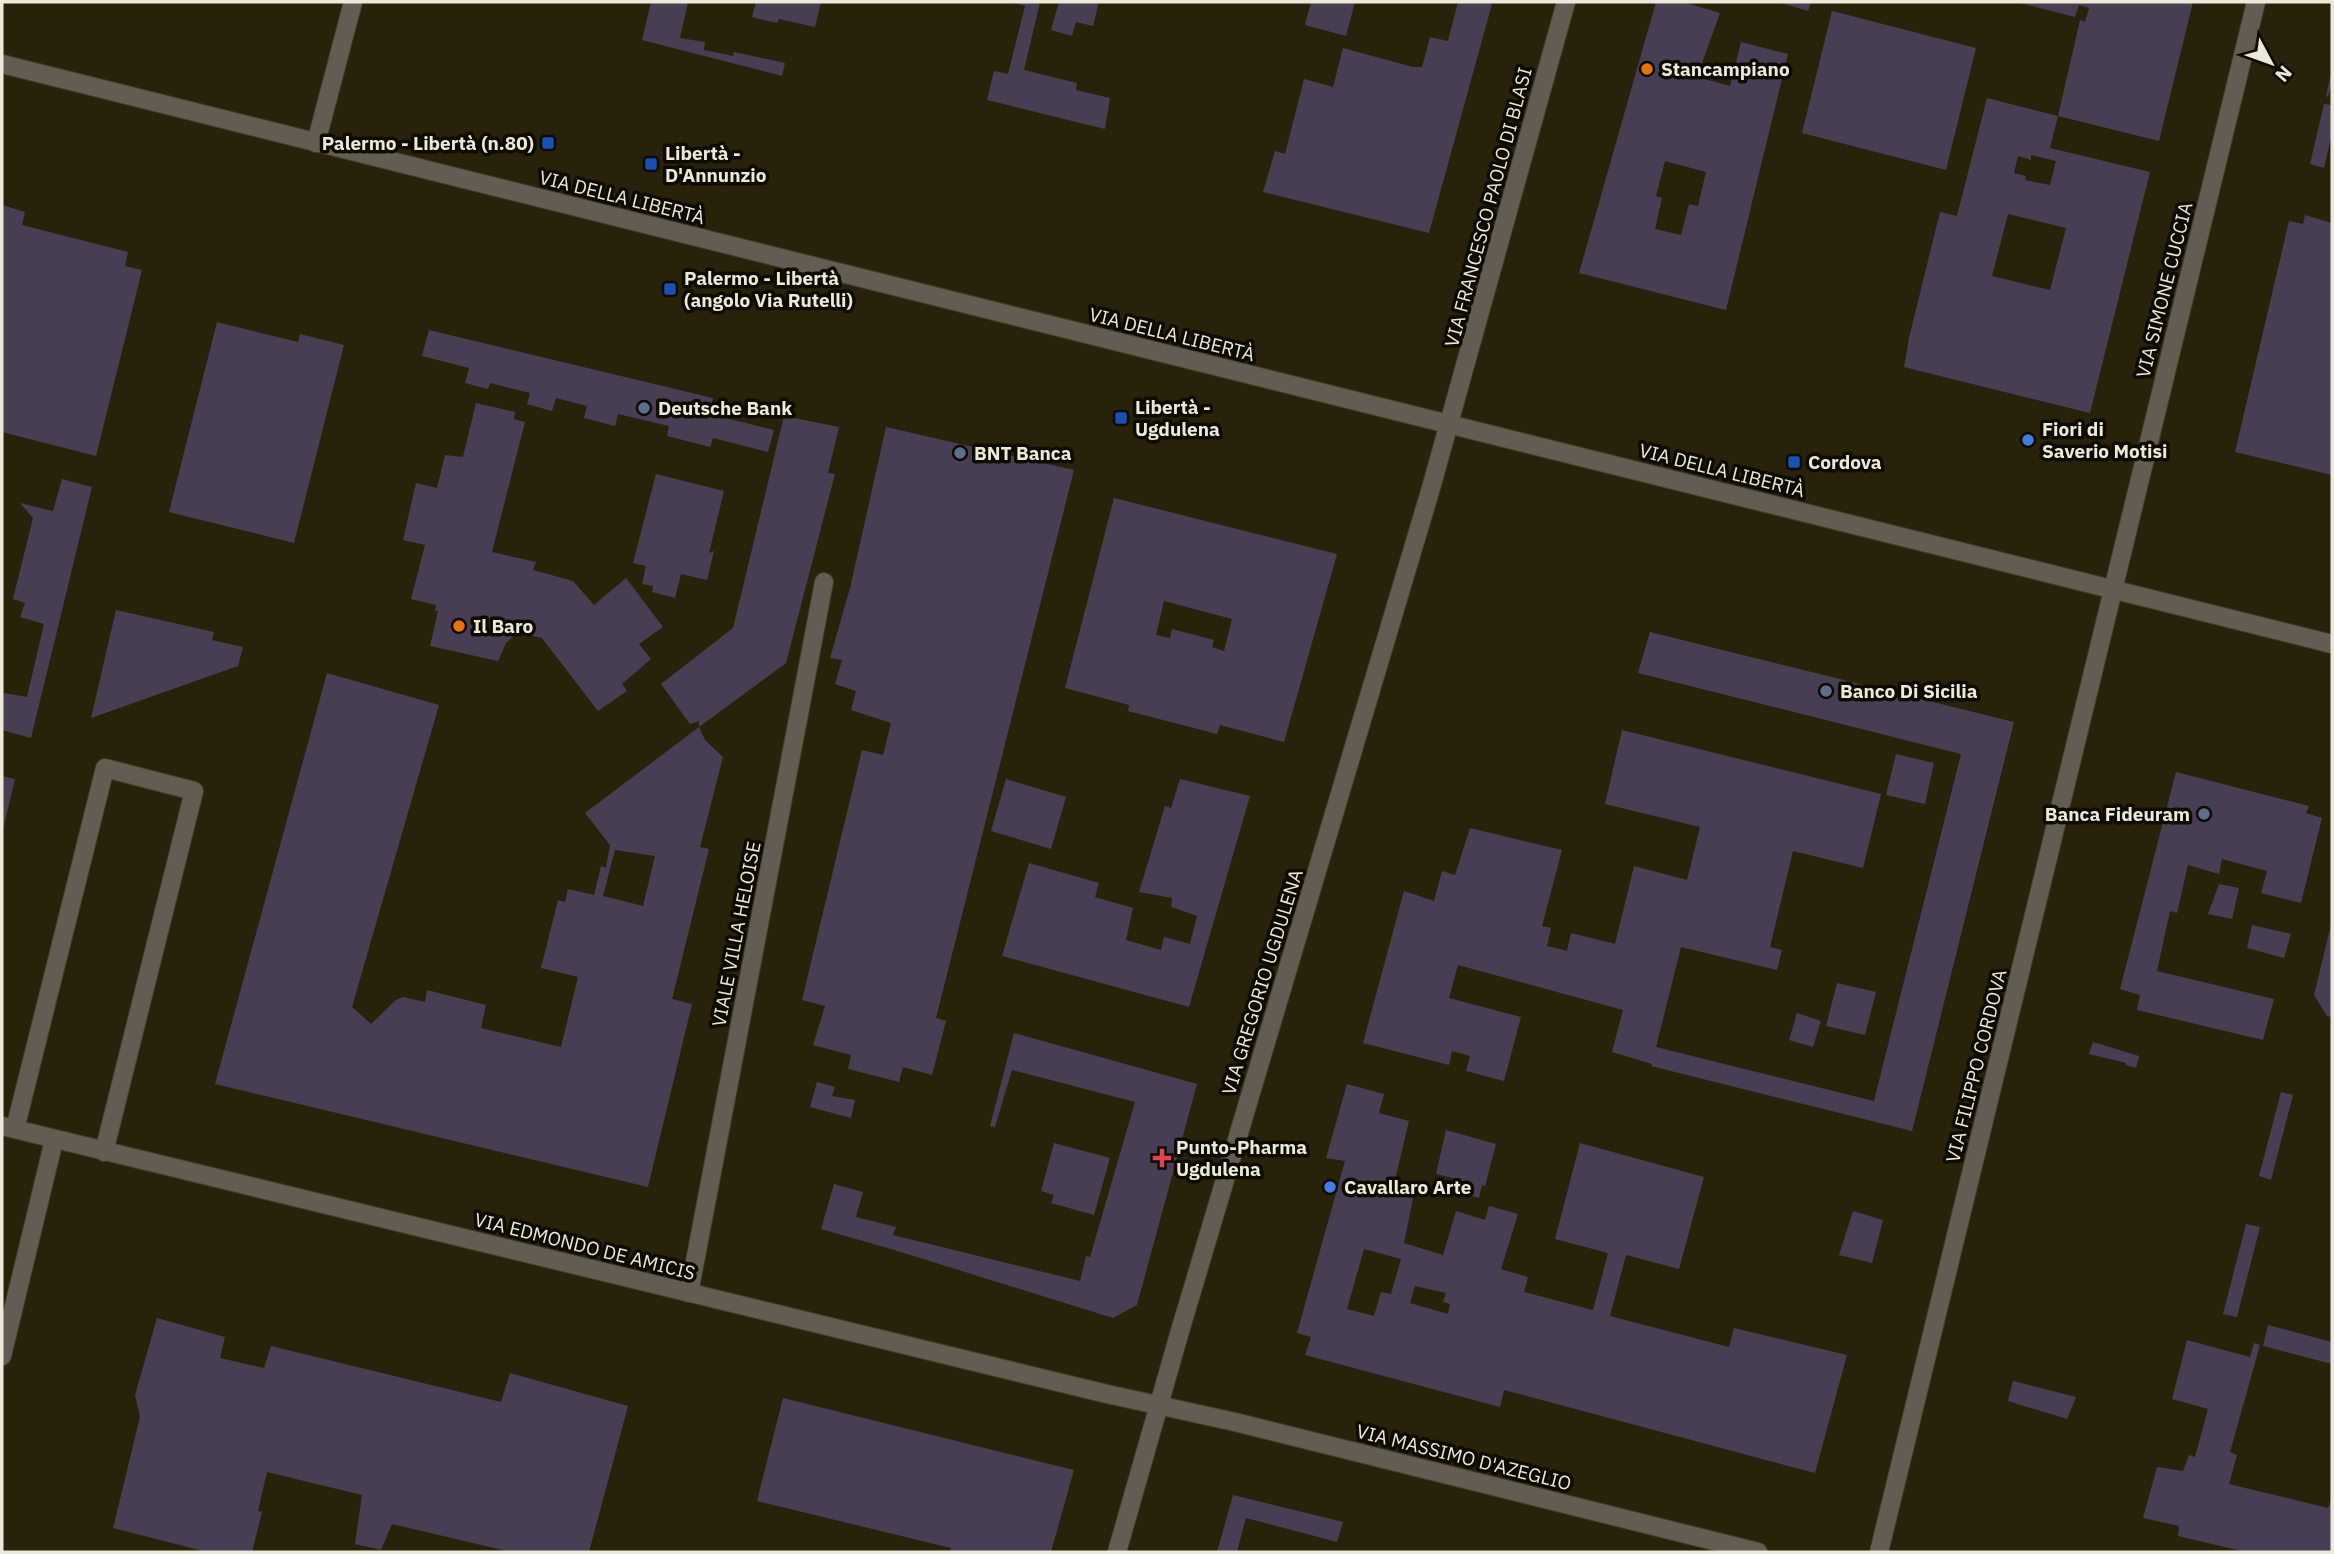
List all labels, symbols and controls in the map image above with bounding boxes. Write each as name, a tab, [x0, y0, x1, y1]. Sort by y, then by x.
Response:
north arrow	[2236, 28, 2306, 98]
place label: Stancampiano	[1661, 57, 1790, 81]
marker: Stancampiano	[1639, 61, 1655, 77]
text: N	[2270, 61, 2297, 87]
street label: VIA FRANCESCO PAOLO DI BLASI	[1439, 65, 1537, 349]
place label: Palermo - Libertà (n.80)	[322, 131, 534, 155]
marker: Palermo - Libertà (n.80)	[540, 135, 556, 151]
place label: Libertà - D'Annunzio	[665, 141, 767, 187]
marker: Libertà - D'Annunzio	[643, 156, 659, 172]
street label: VIA DELLA LIBERTÀ	[537, 165, 707, 229]
street label: VIA SIMONE CUCCIA	[2131, 200, 2197, 380]
place label: Palermo - Libertà (angolo Via Rutelli)	[684, 266, 853, 312]
marker: Palermo - Libertà (angolo Via Rutelli)	[662, 281, 678, 297]
street label: VIA DELLA LIBERTÀ	[1087, 302, 1257, 366]
place label: Libertà - Ugdulena	[1135, 395, 1220, 441]
place label: Deutsche Bank	[658, 396, 792, 420]
marker: Deutsche Bank	[636, 400, 652, 416]
marker: Libertà - Ugdulena	[1113, 410, 1129, 426]
place label: Fiori di Saverio Motisi	[2042, 417, 2167, 463]
marker: Fiori di Saverio Motisi	[2020, 432, 2036, 448]
street label: VIA DELLA LIBERTÀ	[1637, 438, 1807, 502]
place label: BNT Banca	[974, 441, 1072, 465]
marker: BNT Banca	[952, 445, 968, 461]
place label: Cordova	[1808, 450, 1882, 474]
marker: Cordova	[1786, 454, 1802, 470]
place label: Il Baro	[473, 614, 534, 638]
marker: Il Baro	[451, 618, 467, 634]
place label: Banco Di Sicilia	[1840, 679, 1978, 703]
marker: Banco Di Sicilia	[1818, 683, 1834, 699]
place label: Banca Fideuram	[2045, 802, 2190, 826]
marker: Banca Fideuram	[2196, 806, 2212, 822]
street label: VIALE VILLA HELOISE	[706, 839, 766, 1029]
street label: VIA GREGORIO UGDULENA	[1216, 866, 1308, 1098]
street label: VIA FILIPPO CORDOVA	[1940, 967, 2012, 1165]
place label: Punto-Pharma Ugdulena	[1176, 1135, 1307, 1181]
marker: Punto-Pharma Ugdulena	[1154, 1150, 1170, 1166]
place label: Cavallaro Arte	[1344, 1175, 1471, 1199]
marker: Cavallaro Arte	[1322, 1179, 1338, 1195]
street label: VIA EDMONDO DE AMICIS	[472, 1207, 698, 1285]
street label: VIA MASSIMO D'AZEGLIO	[1354, 1419, 1574, 1495]

